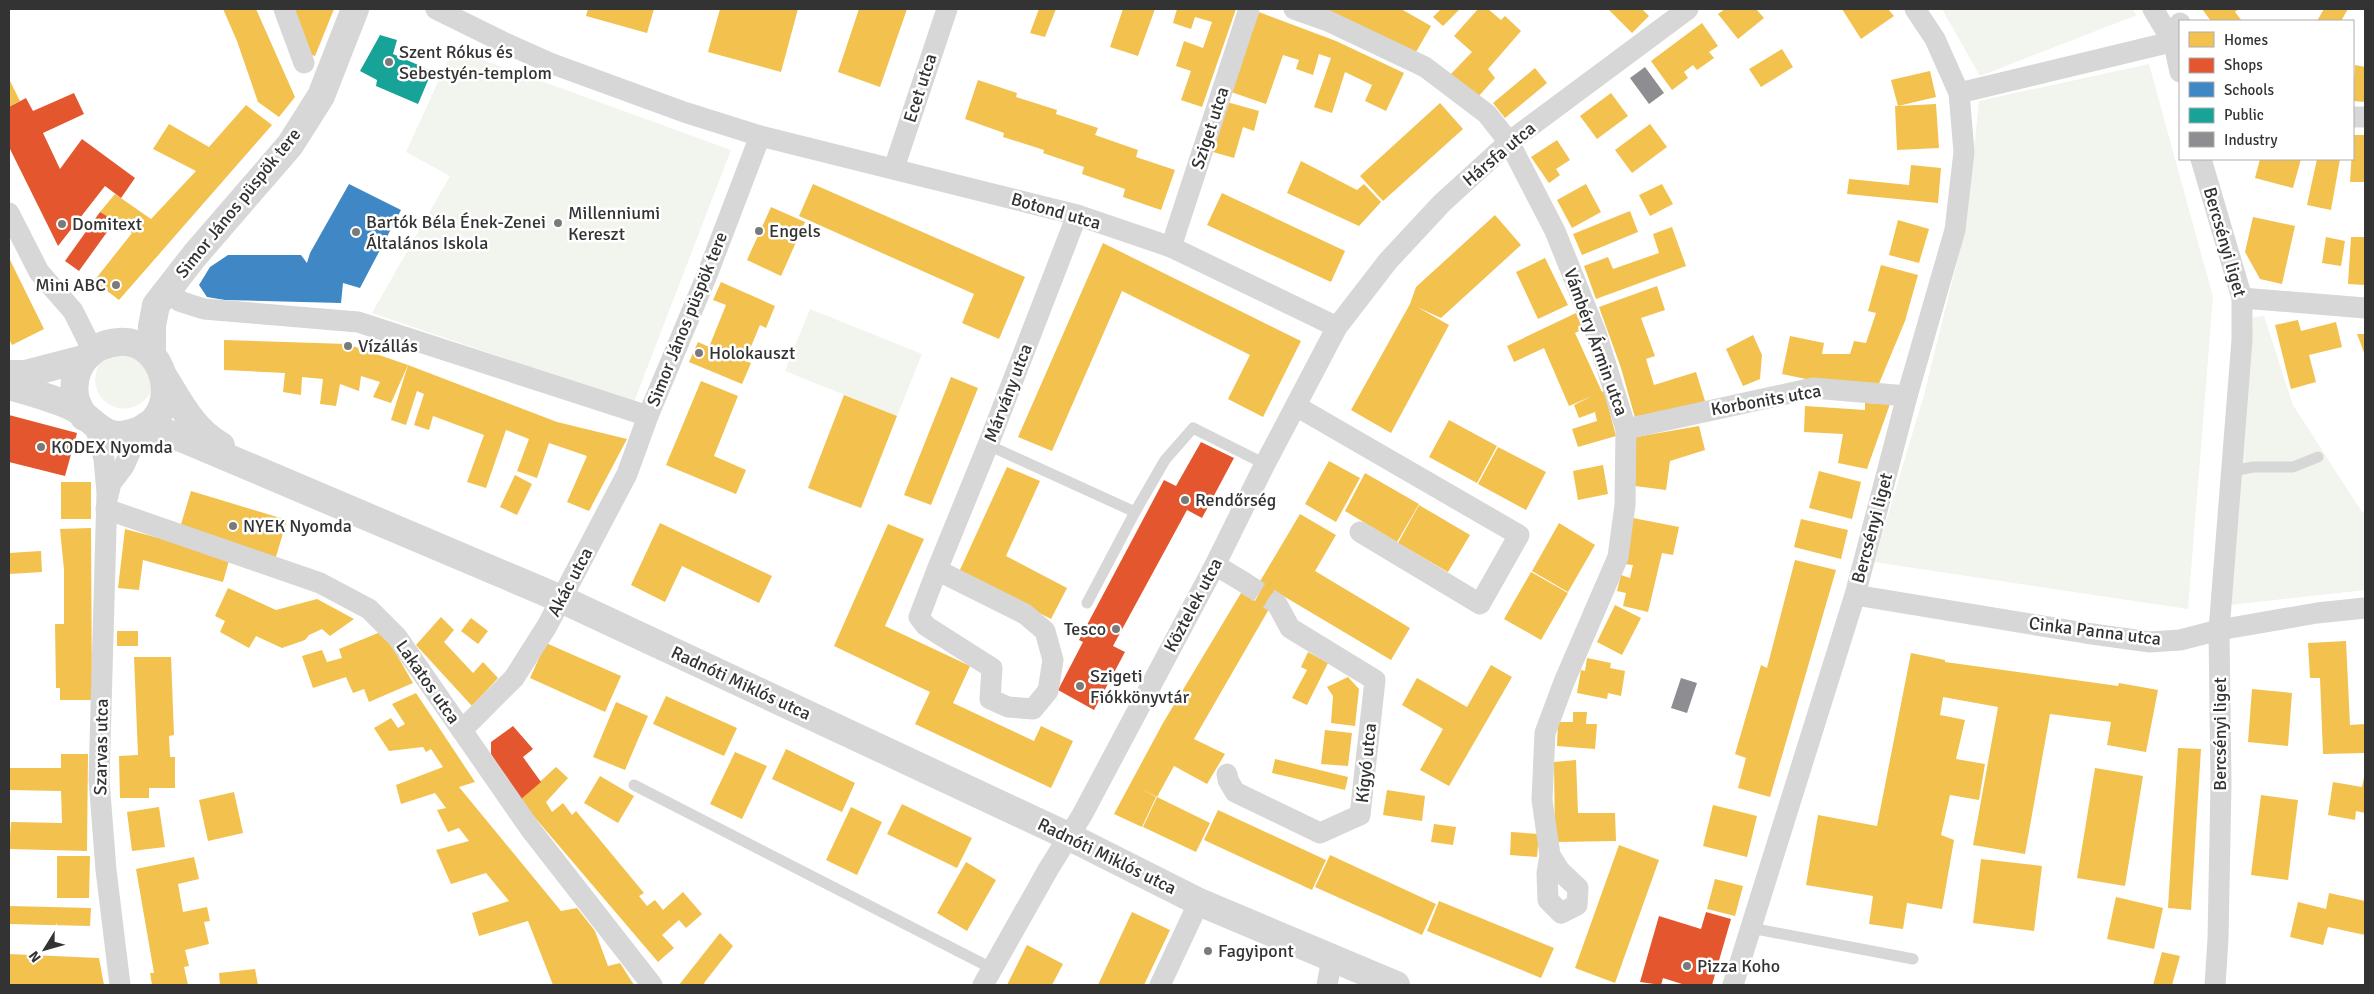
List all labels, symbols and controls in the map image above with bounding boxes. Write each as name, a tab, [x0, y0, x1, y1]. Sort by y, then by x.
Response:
legend	[2179, 20, 2354, 160]
text: Homes	[2224, 31, 2268, 49]
place label: Szent Rókus és Sebestyén-templom	[399, 41, 552, 84]
street label: Ecet utca	[899, 51, 941, 125]
marker: Szent Rókus és Sebestyén-templom	[383, 56, 395, 68]
text: Shops	[2224, 56, 2263, 74]
text: Schools	[2224, 81, 2275, 99]
street label: Sziget utca	[1186, 84, 1234, 172]
text: Public	[2224, 106, 2264, 124]
street label: Hársfa utca	[1458, 117, 1540, 191]
street label: Simor János püspök tere	[171, 124, 305, 282]
text: Industry	[2224, 131, 2277, 149]
street label: Bercsényi liget	[2199, 184, 2251, 300]
street label: Botond utca	[1009, 188, 1103, 234]
place label: Millenniumi Kereszt	[568, 202, 660, 245]
place label: Bartók Béla Ének-Zenei Általános Iskola	[366, 211, 546, 254]
place label: Domitext	[72, 213, 142, 235]
marker: Millenniumi Kereszt	[552, 217, 564, 229]
marker: Domitext	[56, 218, 68, 230]
place label: Engels	[769, 220, 821, 242]
marker: Engels	[753, 225, 765, 237]
marker: Bartók Béla Ének-Zenei Általános Iskola	[350, 226, 362, 238]
street label: Simor János püspök tere	[642, 228, 732, 410]
street label: Vámbéry Ármin utca	[1559, 265, 1633, 419]
place label: Mini ABC	[35, 274, 106, 296]
marker: Mini ABC	[110, 279, 122, 291]
place label: Vízállás	[358, 335, 418, 357]
marker: Vízállás	[342, 340, 354, 352]
street label: Márvány utca	[979, 341, 1037, 445]
place label: Holokauszt	[709, 342, 795, 364]
marker: Holokauszt	[693, 347, 705, 359]
street label: Korbonits utca	[1709, 379, 1823, 421]
place label: KODEX Nyomda	[51, 436, 173, 458]
marker: KODEX Nyomda	[35, 441, 47, 453]
street label: Bercsényi liget	[1847, 470, 1897, 586]
place label: Rendőrség	[1195, 489, 1276, 511]
marker: Rendőrség	[1179, 494, 1191, 506]
place label: NYEK Nyomda	[243, 515, 352, 537]
marker: NYEK Nyomda	[227, 520, 239, 532]
street label: Akác utca	[543, 544, 597, 620]
street label: Köztelek utca	[1159, 554, 1227, 656]
street label: Cinka Panna utca	[2028, 612, 2162, 650]
place label: Tesco	[1064, 618, 1106, 640]
marker: Tesco	[1110, 623, 1122, 635]
street label: Lakatos utca	[391, 636, 465, 728]
street label: Radnóti Miklós utca	[668, 641, 814, 725]
place label: Szigeti Fiókkönyvtár	[1090, 665, 1190, 708]
street label: Bercsényi liget	[2209, 677, 2231, 791]
marker: Szigeti Fiókkönyvtár	[1074, 680, 1086, 692]
street label: Szarvas utca	[89, 698, 113, 796]
street label: Kígyó utca	[1351, 722, 1381, 804]
street label: Radnóti Miklós utca	[1034, 813, 1180, 899]
north arrow	[20, 924, 70, 974]
place label: Fagyipont	[1218, 940, 1294, 962]
marker: Fagyipont	[1202, 945, 1214, 957]
text: N	[25, 948, 45, 966]
place label: Pizza Koho	[1697, 955, 1780, 977]
marker: Pizza Koho	[1681, 960, 1693, 972]

